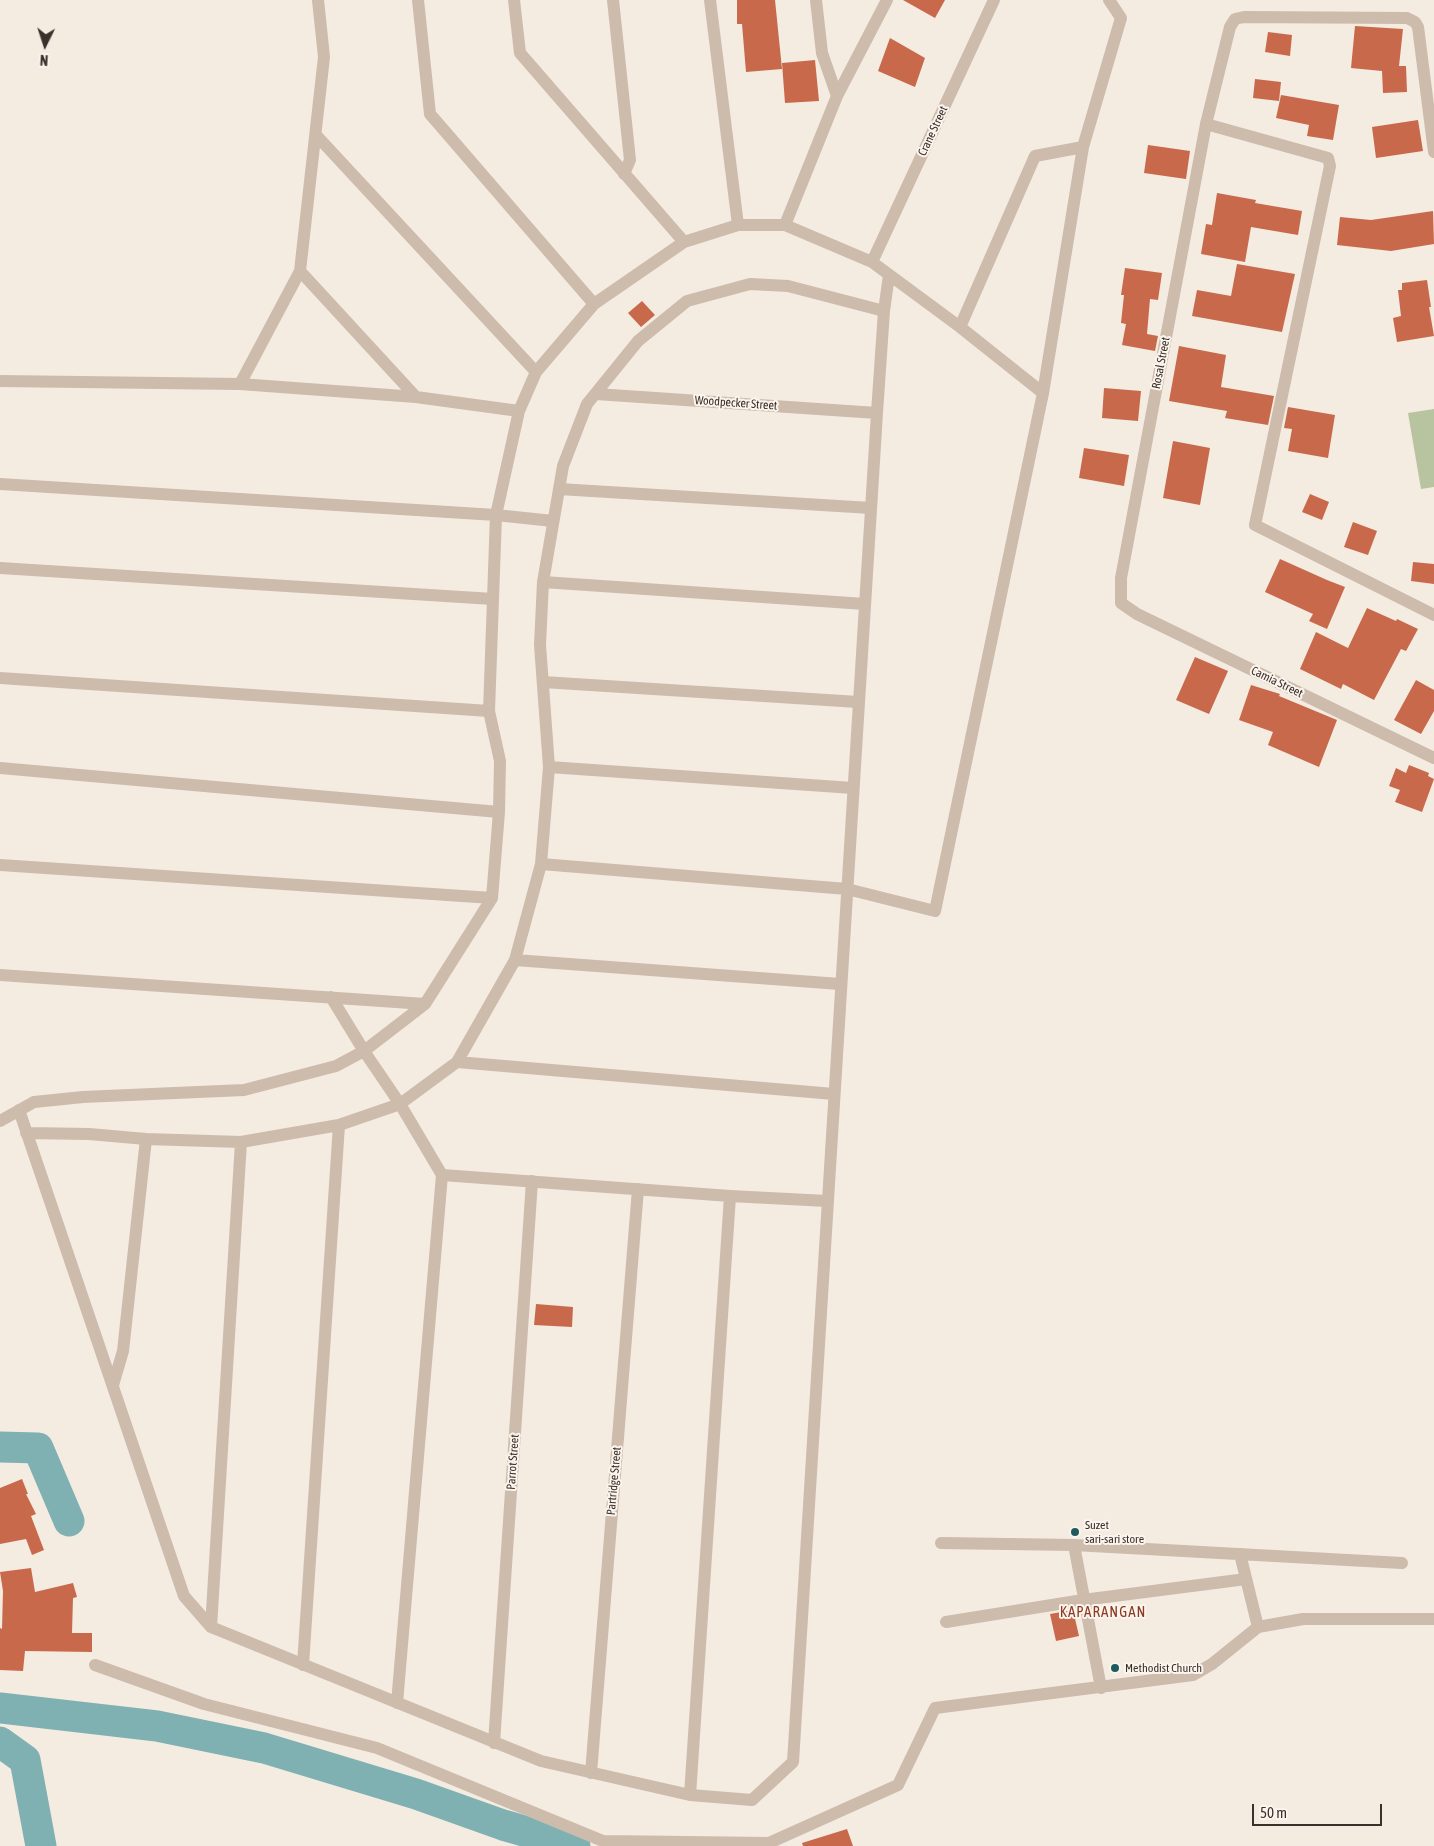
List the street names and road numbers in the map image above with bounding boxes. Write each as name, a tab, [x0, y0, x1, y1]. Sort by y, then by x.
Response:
street label: Crane Street	[915, 104, 951, 158]
street label: Rosal Street	[1149, 336, 1173, 390]
street label: Woodpecker Street	[694, 393, 778, 413]
street label: Camia Street	[1249, 663, 1305, 701]
street label: Parrot Street	[504, 1434, 522, 1490]
street label: Partridge Street	[604, 1446, 624, 1516]

